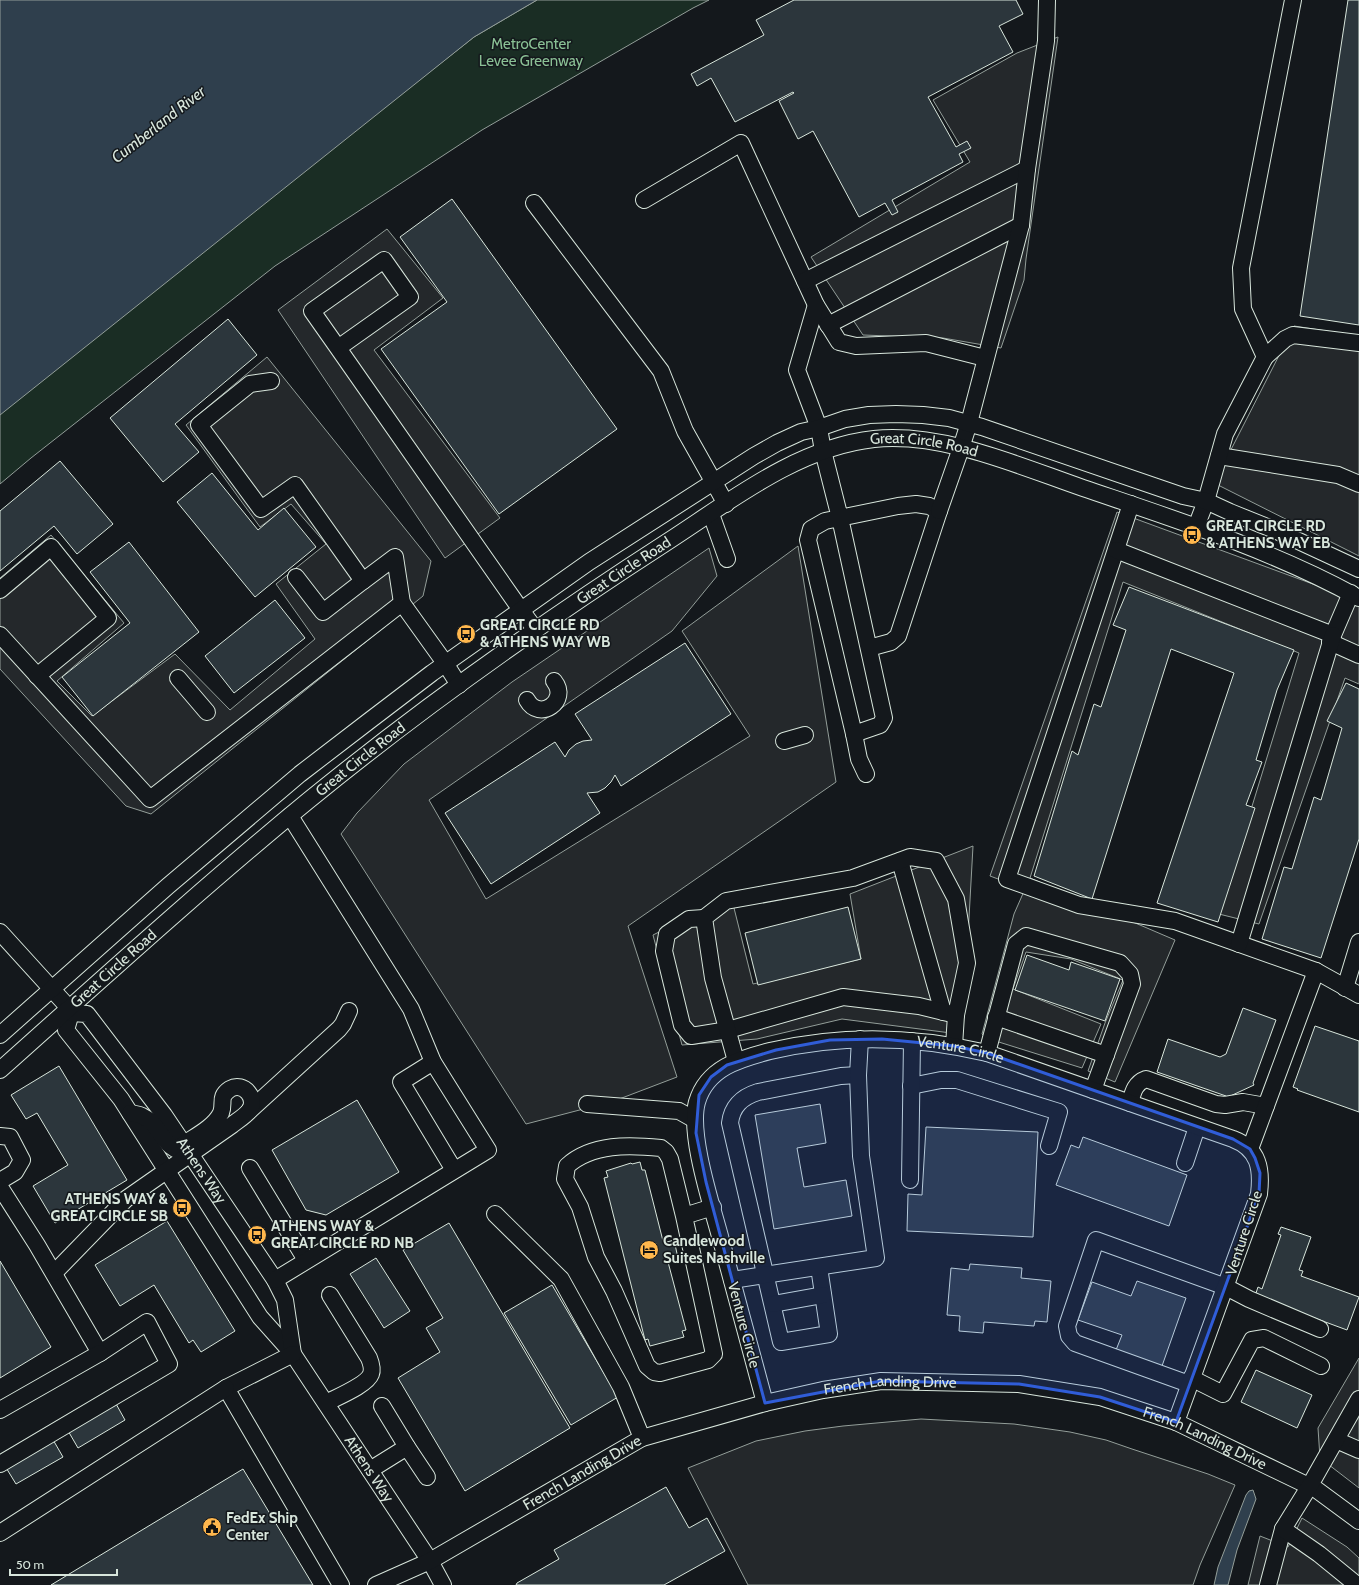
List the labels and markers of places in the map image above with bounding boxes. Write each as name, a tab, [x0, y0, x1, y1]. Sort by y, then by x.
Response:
place label: GREAT CIRCLE RD & ATHENS WAY EB	[1206, 517, 1330, 552]
bus stop icon: GREAT CIRCLE RD & ATHENS WAY EB	[1181, 524, 1203, 546]
place label: GREAT CIRCLE RD & ATHENS WAY WB	[480, 616, 610, 651]
bus stop icon: GREAT CIRCLE RD & ATHENS WAY WB	[455, 623, 477, 645]
place label: ATHENS WAY & GREAT CIRCLE SB	[50, 1190, 169, 1225]
bus stop icon: ATHENS WAY & GREAT CIRCLE SB	[171, 1197, 193, 1219]
place label: ATHENS WAY & GREAT CIRCLE RD NB	[271, 1217, 414, 1252]
bus stop icon: ATHENS WAY & GREAT CIRCLE RD NB	[246, 1224, 268, 1246]
place label: Candlewood Suites Nashville	[663, 1232, 765, 1267]
hotel icon: Candlewood Suites Nashville	[638, 1239, 660, 1261]
place label: FedEx Ship Center	[226, 1509, 298, 1544]
public building icon: FedEx Ship Center	[201, 1516, 223, 1538]

